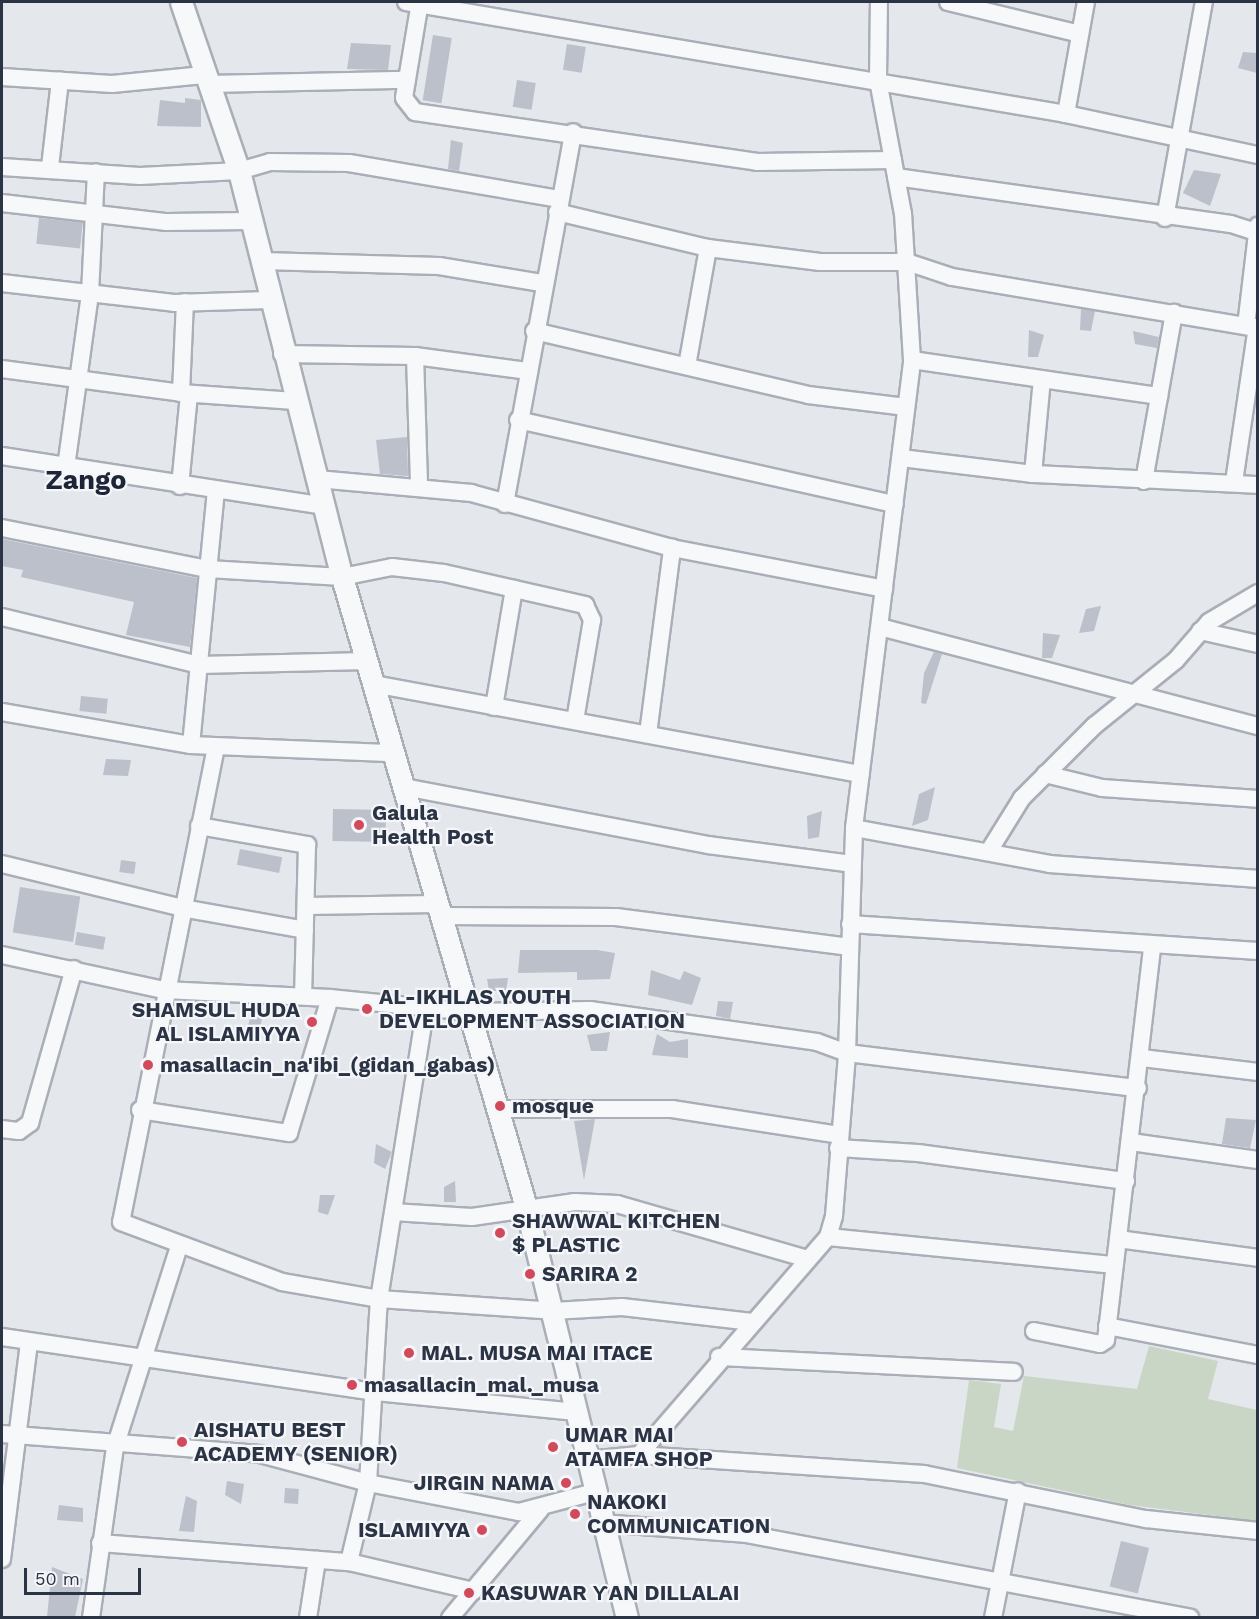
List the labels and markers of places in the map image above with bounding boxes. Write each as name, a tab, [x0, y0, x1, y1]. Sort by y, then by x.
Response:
place label: Galula Health Post	[372, 800, 493, 850]
marker: Galula Health Post	[350, 816, 368, 834]
place label: AL-IKHLAS YOUTH DEVELOPMENT ASSOCIATION	[379, 984, 686, 1034]
place label: SHAMSUL HUDA AL ISLAMIYYA	[131, 997, 300, 1047]
marker: AL-IKHLAS YOUTH DEVELOPMENT ASSOCIATION	[360, 1002, 374, 1016]
marker: SHAMSUL HUDA AL ISLAMIYYA	[305, 1015, 319, 1029]
place label: masallacin_na'ibi_(gidan_gabas)	[160, 1052, 495, 1078]
marker: masallacin_na'ibi_(gidan_gabas)	[141, 1058, 155, 1072]
place label: mosque	[512, 1093, 594, 1119]
marker: mosque	[493, 1099, 507, 1113]
place label: SHAWWAL KITCHEN $ PLASTIC	[512, 1208, 721, 1258]
marker: SHAWWAL KITCHEN $ PLASTIC	[493, 1226, 507, 1240]
place label: SARIRA 2	[542, 1261, 638, 1287]
marker: SARIRA 2	[523, 1267, 537, 1281]
place label: MAL. MUSA MAI ITACE	[421, 1340, 653, 1366]
marker: MAL. MUSA MAI ITACE	[402, 1346, 416, 1360]
place label: masallacin_mal._musa	[364, 1372, 599, 1398]
marker: masallacin_mal._musa	[345, 1378, 359, 1392]
place label: AISHATU BEST ACADEMY (SENIOR)	[194, 1417, 398, 1467]
place label: UMAR MAI ATAMFA SHOP	[565, 1422, 713, 1472]
marker: AISHATU BEST ACADEMY (SENIOR)	[175, 1435, 189, 1449]
marker: UMAR MAI ATAMFA SHOP	[546, 1440, 560, 1454]
place label: JIRGIN NAMA	[413, 1470, 554, 1496]
marker: JIRGIN NAMA	[559, 1476, 573, 1490]
place label: NAKOKI COMMUNICATION	[587, 1489, 770, 1539]
marker: NAKOKI COMMUNICATION	[568, 1507, 582, 1521]
place label: ISLAMIYYA	[358, 1517, 470, 1543]
marker: ISLAMIYYA	[475, 1523, 489, 1537]
place label: KASUWAR ƳAN DILLALAI	[481, 1580, 739, 1606]
marker: KASUWAR ƳAN DILLALAI	[462, 1586, 476, 1600]

